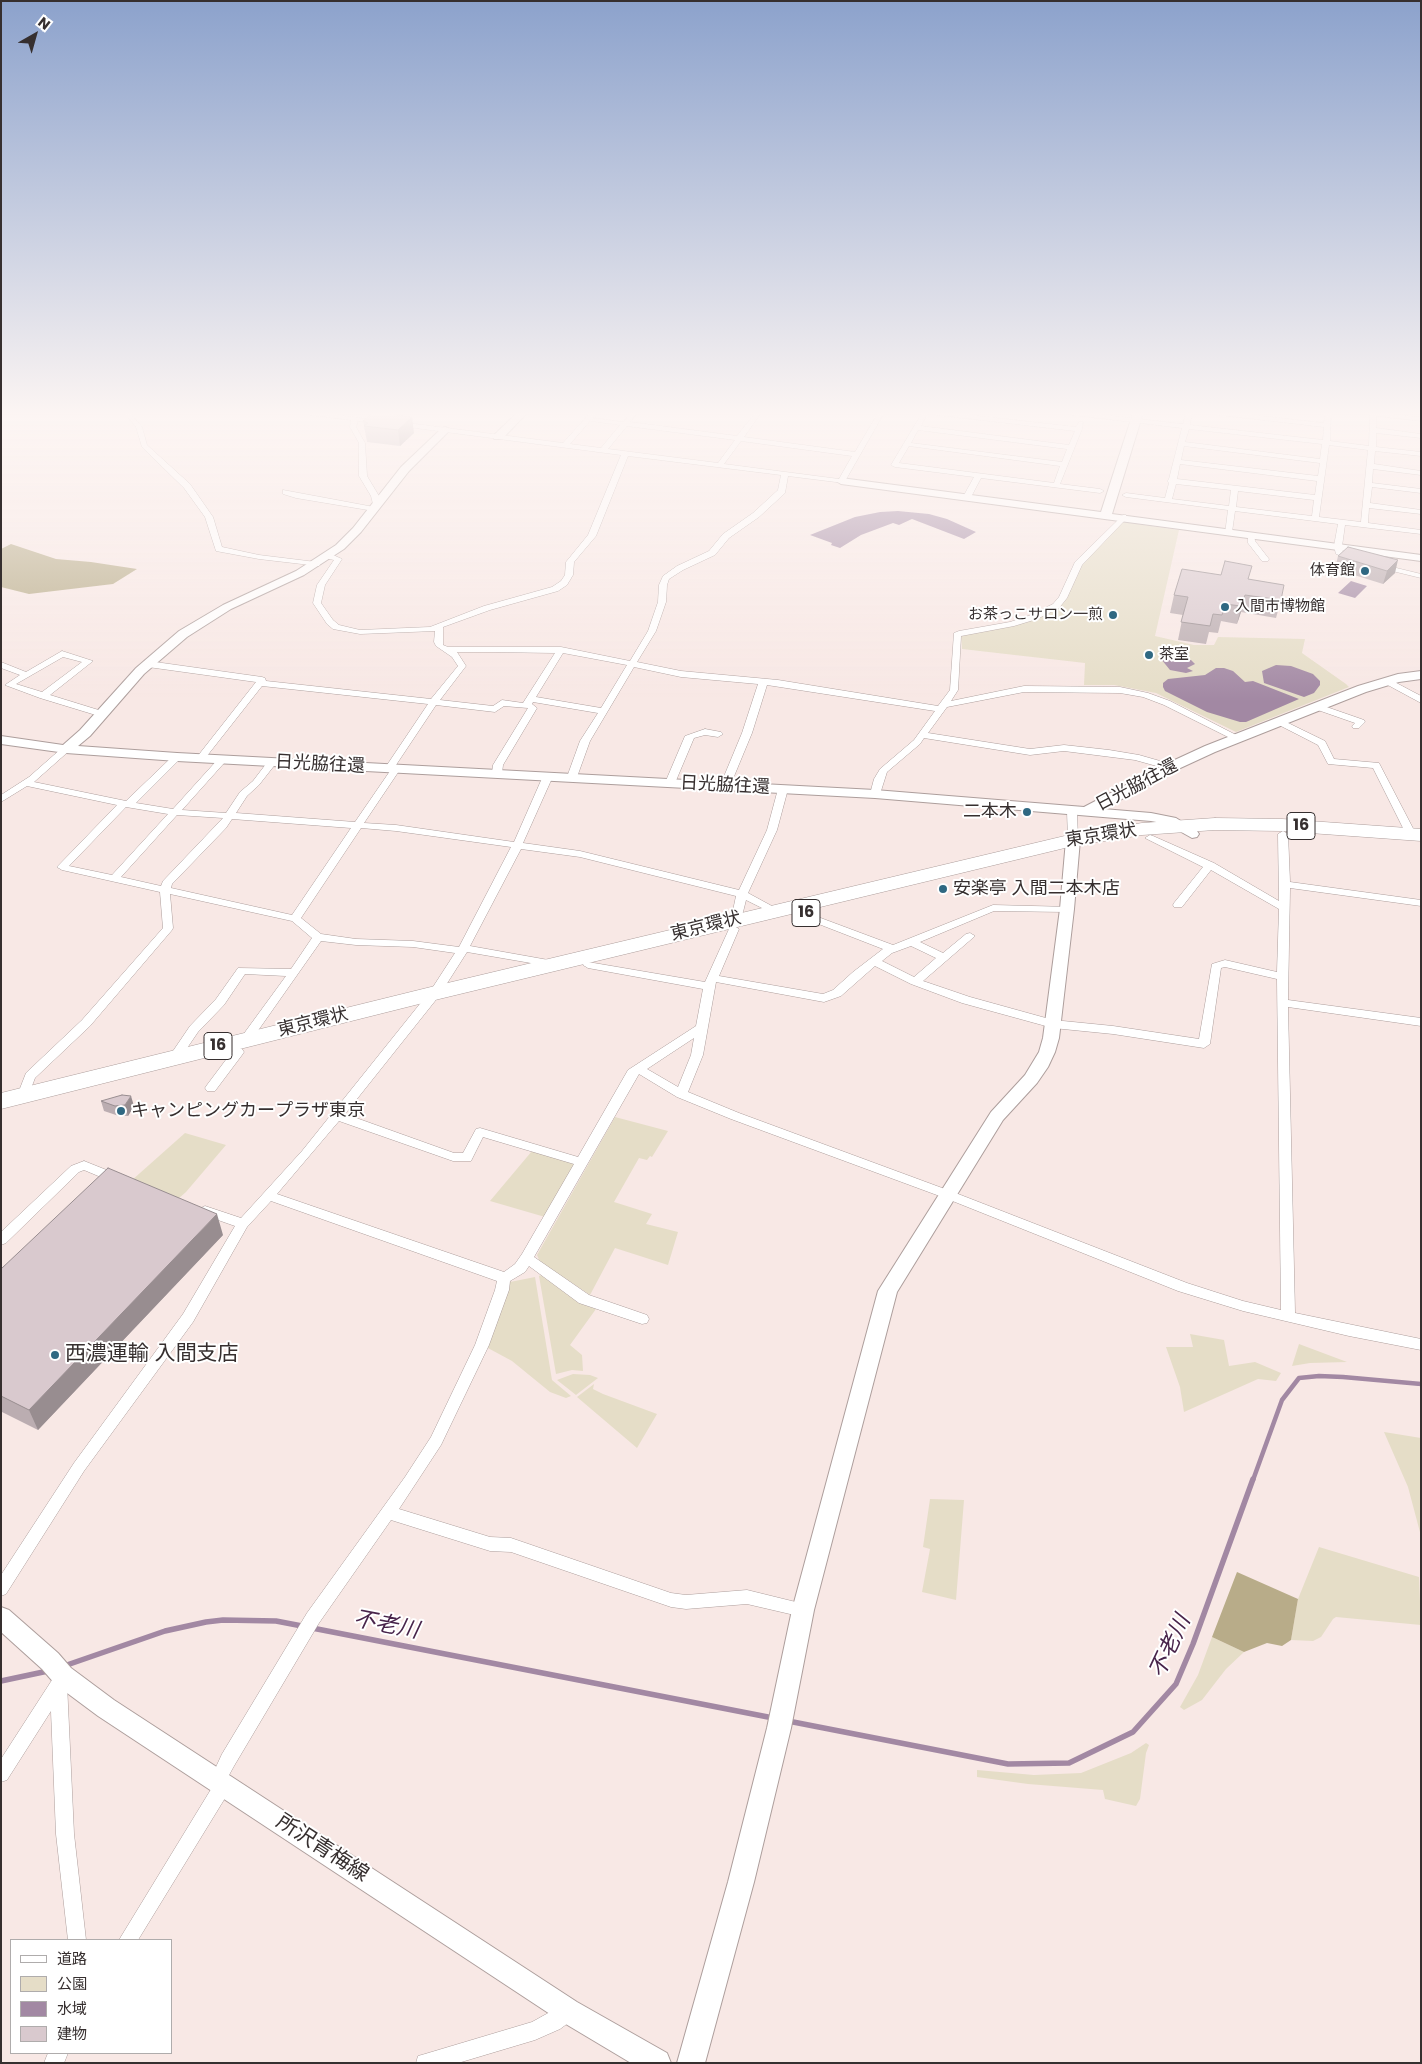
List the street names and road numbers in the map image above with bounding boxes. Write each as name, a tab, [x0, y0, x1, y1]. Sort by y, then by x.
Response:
street label: 日光脇往還	[274, 752, 366, 778]
street label: 日光脇往還	[1092, 755, 1182, 817]
street label: 日光脇往還	[679, 773, 771, 799]
road number: 16	[1287, 812, 1315, 839]
street label: 東京環状	[1064, 820, 1138, 852]
road number: 16	[792, 900, 820, 926]
street label: 東京環状	[668, 908, 744, 946]
street label: 東京環状	[275, 1004, 351, 1042]
road number: 16	[204, 1032, 232, 1060]
street label: 所沢青梅線	[271, 1810, 373, 1888]

